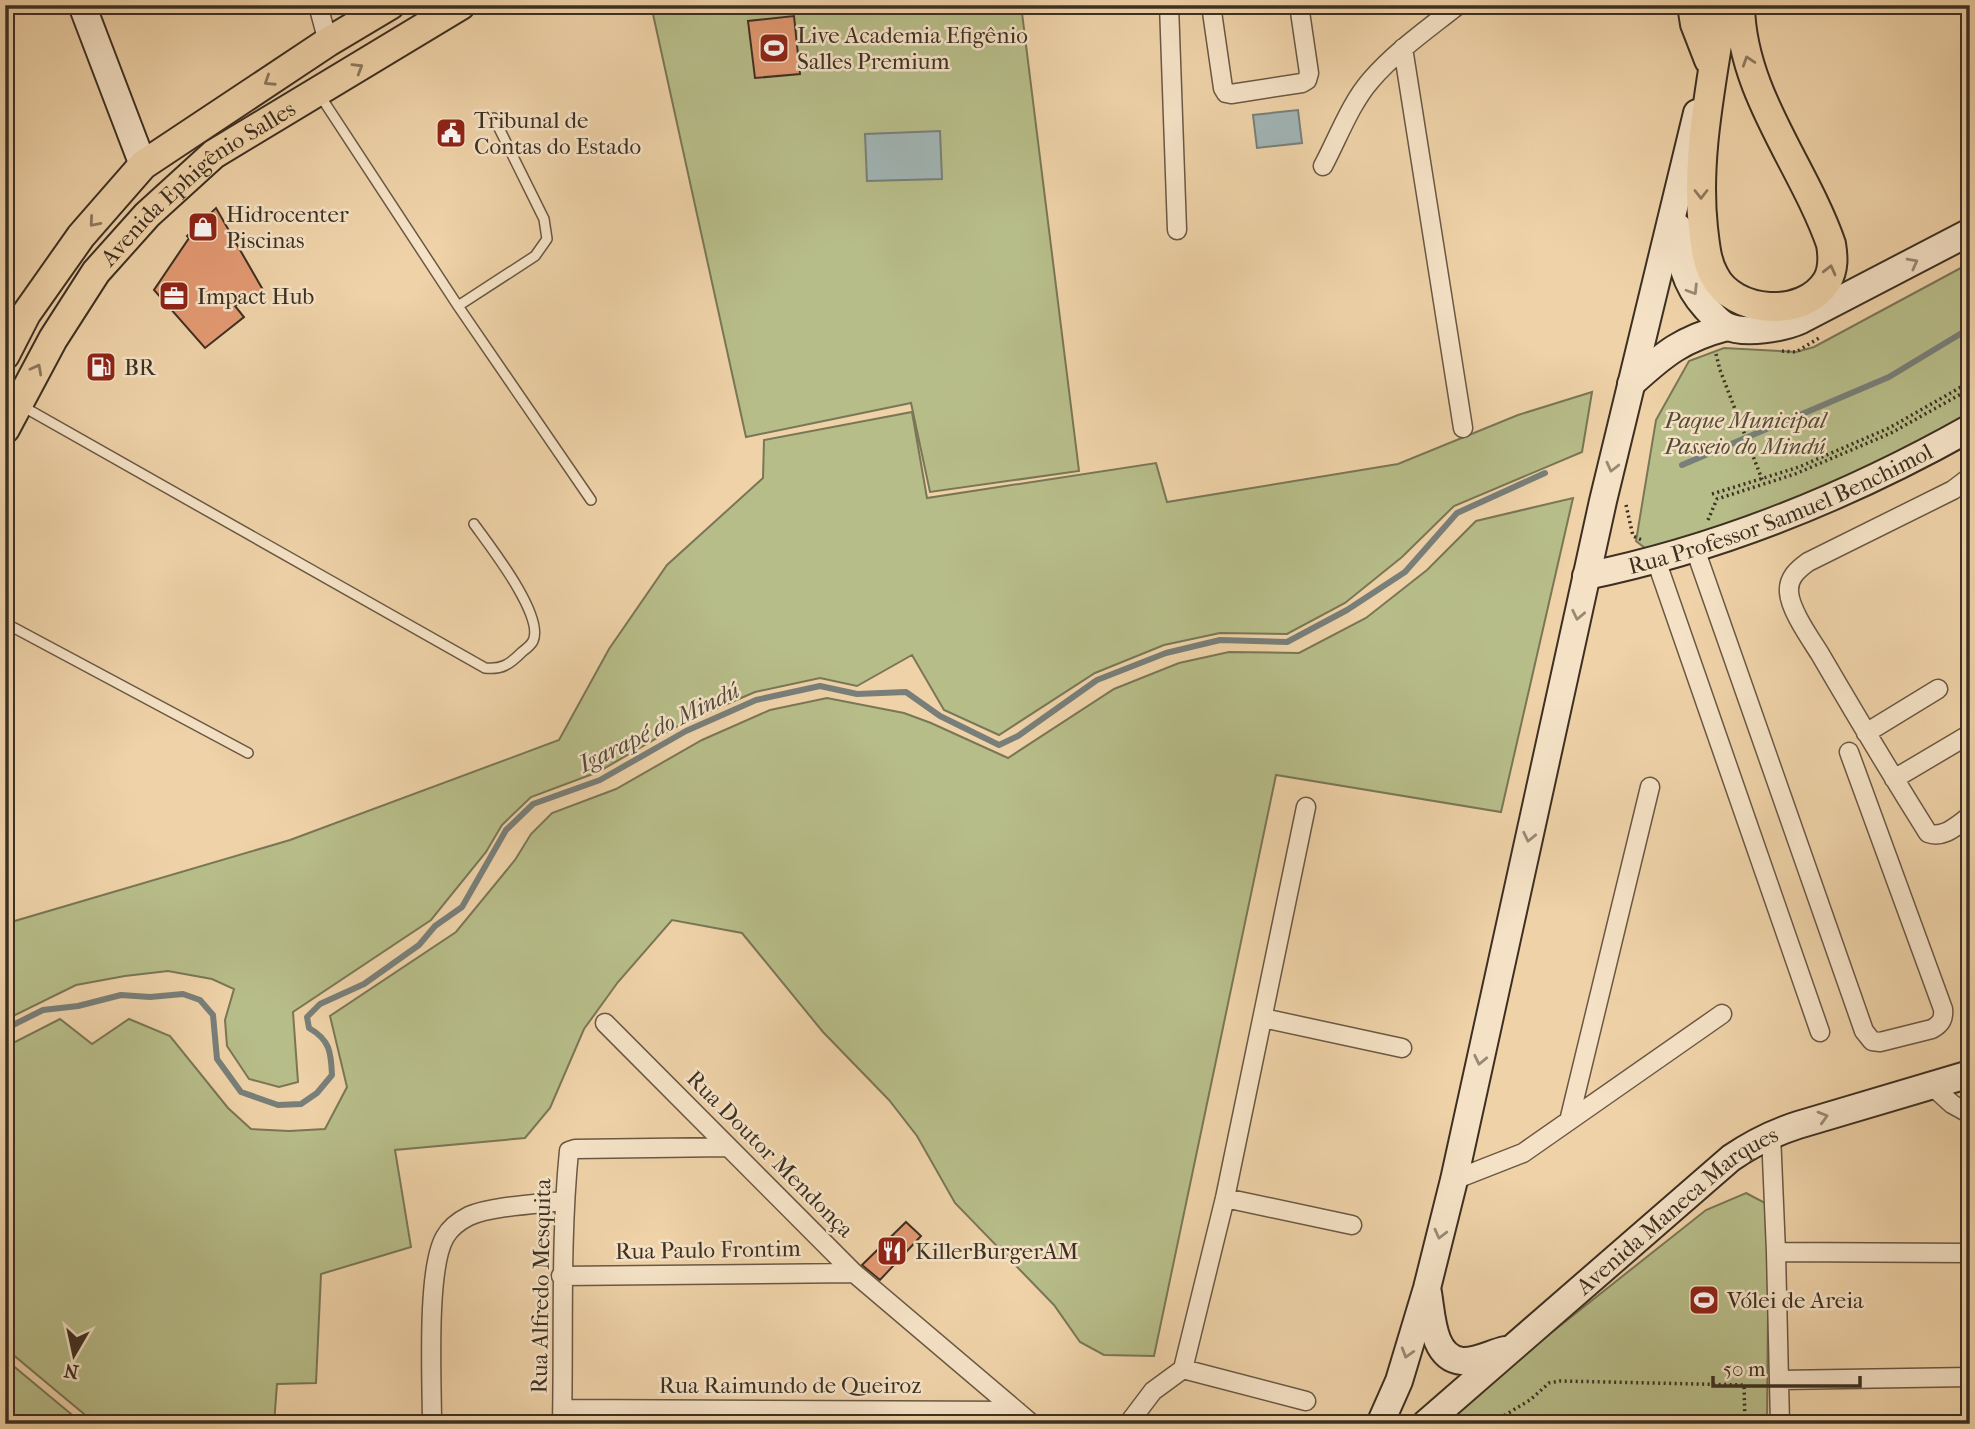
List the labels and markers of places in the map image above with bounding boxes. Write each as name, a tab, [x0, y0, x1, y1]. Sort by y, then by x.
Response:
place label: Live Academia Efigênio Salles Premium	[797, 22, 1028, 75]
sports icon: Live Academia Efigênio Salles Premium	[757, 31, 791, 65]
place label: Tribunal de Contas do Estado	[474, 107, 641, 160]
public building icon: Tribunal de Contas do Estado	[434, 116, 468, 150]
place label: Hidrocenter Piscinas	[226, 201, 349, 254]
shop icon: Hidrocenter Piscinas	[186, 210, 220, 244]
office icon: Impact Hub	[157, 279, 191, 313]
place label: Impact Hub	[197, 283, 314, 310]
fuel station icon: BR	[84, 350, 118, 384]
place label: BR	[124, 354, 157, 381]
restaurant icon: KillerBurgerAM	[875, 1234, 909, 1268]
place label: KillerBurgerAM	[915, 1238, 1079, 1265]
sports icon: Vólei de Areia	[1687, 1283, 1721, 1317]
place label: Vólei de Areia	[1726, 1287, 1864, 1314]

